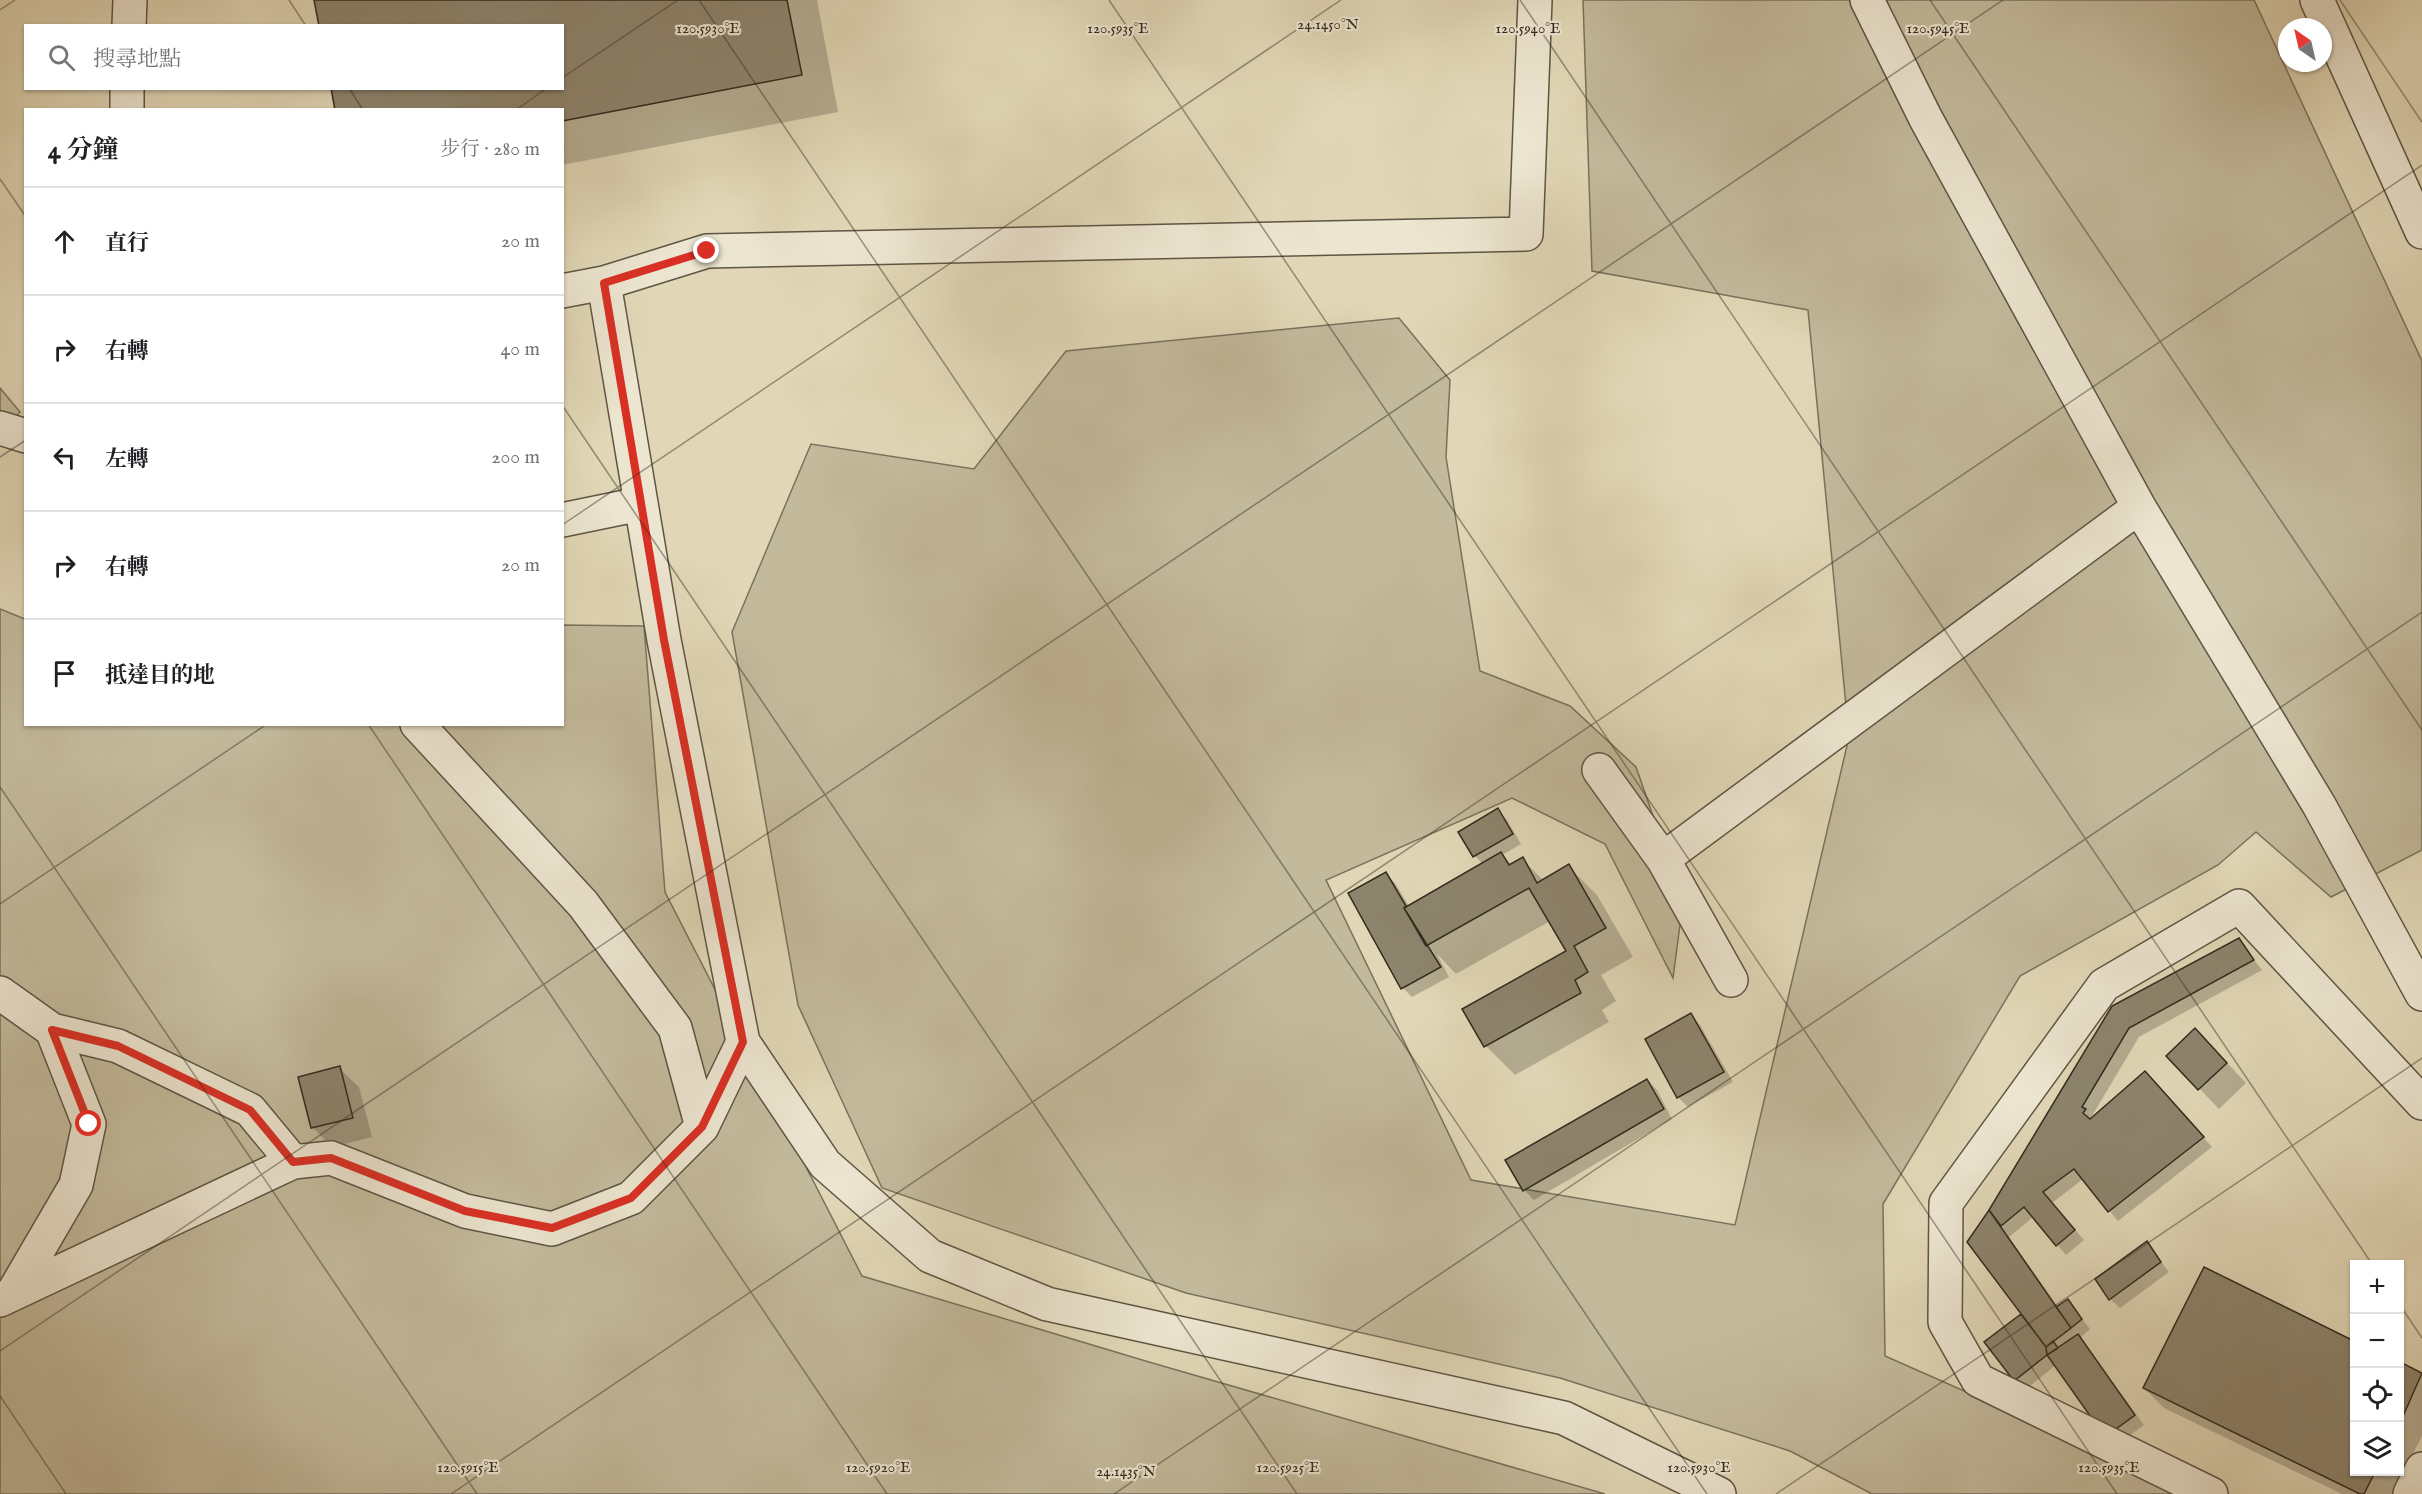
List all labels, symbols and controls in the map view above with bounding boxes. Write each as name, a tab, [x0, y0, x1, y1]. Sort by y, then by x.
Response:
text: 24.1450°N	[1297, 15, 1359, 34]
north arrow	[2278, 18, 2332, 72]
text: 120.5930°E	[676, 19, 740, 38]
text: 120.5935°E	[1087, 19, 1149, 38]
text: 120.5940°E	[1496, 19, 1560, 38]
text: 120.5945°E	[1907, 19, 1969, 38]
search box	[24, 24, 564, 90]
icon: search	[45, 41, 78, 74]
text: 搜尋地點	[93, 46, 181, 74]
text: 4 分鐘	[48, 134, 118, 167]
text: 步行 · 280 m	[440, 137, 540, 162]
icon: ahead	[48, 225, 81, 258]
text: 20 m	[501, 229, 540, 254]
text: 直行	[105, 230, 149, 258]
route end	[693, 237, 719, 263]
icon: right	[48, 333, 81, 366]
text: 40 m	[501, 337, 540, 362]
text: 右轉	[105, 338, 149, 366]
icon: left	[48, 441, 81, 474]
text: 200 m	[491, 445, 540, 470]
text: 左轉	[105, 446, 149, 474]
icon: right	[48, 549, 81, 582]
text: 20 m	[501, 553, 540, 578]
text: 右轉	[105, 554, 149, 582]
icon: arrive	[48, 657, 81, 690]
text: 抵達目的地	[105, 662, 215, 690]
route start	[75, 1110, 101, 1136]
map controls	[2350, 1260, 2404, 1476]
button: +	[2350, 1260, 2404, 1314]
button: −	[2350, 1314, 2404, 1368]
button: locate	[2350, 1368, 2404, 1422]
button: layers	[2350, 1422, 2404, 1476]
text: 120.5915°E	[437, 1458, 499, 1477]
text: 120.5920°E	[846, 1458, 910, 1477]
text: 120.5925°E	[1257, 1458, 1319, 1477]
text: 120.5930°E	[1667, 1458, 1731, 1477]
text: 120.5935°E	[2078, 1458, 2140, 1477]
text: 24.1435°N	[1096, 1462, 1156, 1481]

